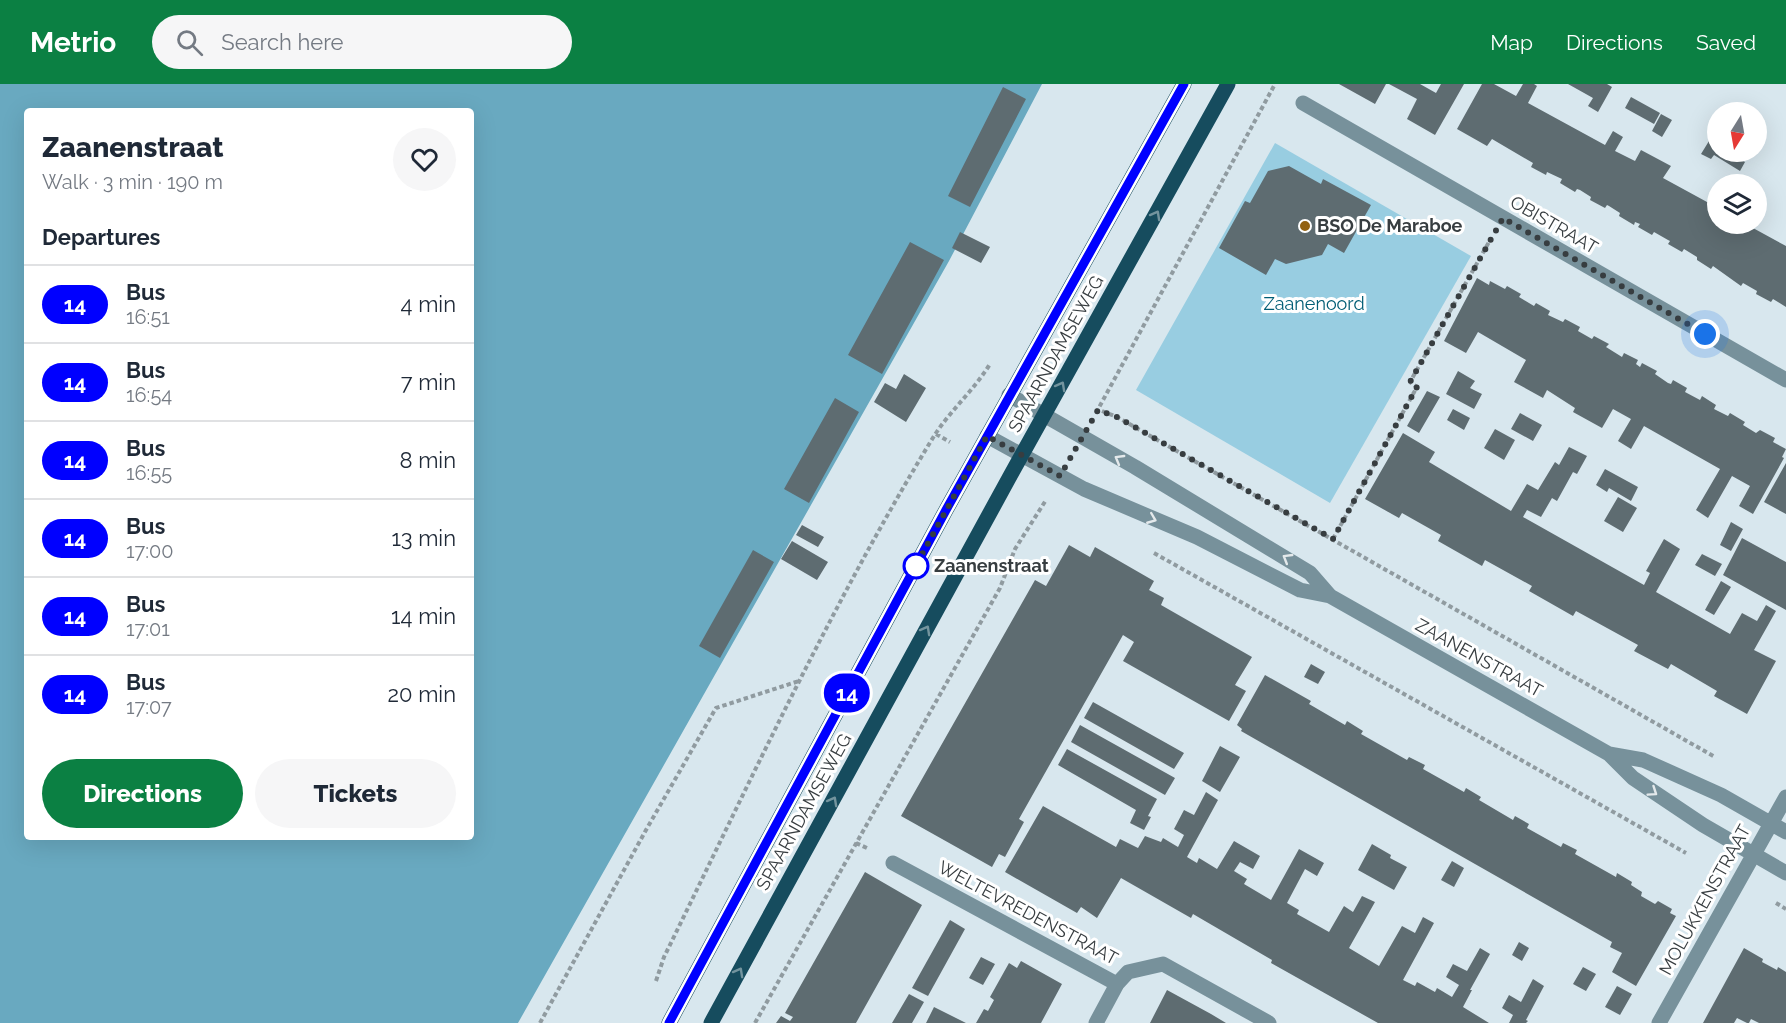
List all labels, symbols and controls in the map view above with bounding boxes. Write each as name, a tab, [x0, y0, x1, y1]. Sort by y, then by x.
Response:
search box	[152, 15, 572, 69]
text: Metrio	[30, 26, 116, 59]
icon: search	[173, 26, 206, 59]
text: Search here	[221, 29, 343, 55]
text: Map	[1490, 30, 1533, 55]
text: Directions	[1566, 30, 1663, 55]
text: Saved	[1696, 30, 1756, 55]
north arrow	[1707, 102, 1767, 162]
map controls	[1707, 102, 1767, 234]
button: heart	[393, 128, 456, 191]
text: Zaanenstraat	[42, 131, 223, 164]
text: Walk · 3 min · 190 m	[42, 170, 223, 194]
button: layers	[1707, 174, 1767, 234]
street label: OBISTRAAT	[1507, 191, 1602, 258]
one-way arrow	[1149, 211, 1160, 221]
place label: BSO De Maraboe	[1317, 215, 1463, 236]
marker: BSO De Maraboe	[1298, 219, 1312, 233]
text: Departures	[42, 224, 160, 250]
street label: SPAARNDAMSEWEG	[1004, 272, 1107, 436]
text: Bus	[126, 279, 165, 305]
text: 4 min	[401, 291, 456, 317]
text: 14	[64, 292, 86, 317]
park label: Zaanenoord	[1263, 293, 1365, 314]
text: 16:51	[126, 305, 170, 329]
your location	[1690, 319, 1720, 349]
text: Bus	[126, 357, 165, 383]
text: 7 min	[401, 369, 456, 395]
text: 14	[64, 370, 86, 395]
one-way arrow	[1054, 381, 1065, 392]
text: 16:54	[126, 383, 172, 407]
text: Bus	[126, 435, 165, 461]
text: 8 min	[400, 447, 456, 473]
text: 14	[64, 448, 86, 473]
one-way arrow	[1115, 454, 1125, 466]
text: 16:55	[126, 461, 172, 485]
one-way arrow	[1146, 512, 1157, 524]
text: Bus	[126, 513, 165, 539]
text: 13 min	[391, 525, 456, 551]
text: 14	[64, 526, 86, 551]
text: 17:00	[126, 539, 173, 563]
marker: Zaanenstraat	[903, 553, 929, 579]
one-way arrow	[1283, 554, 1293, 566]
place label: Zaanenstraat	[934, 555, 1049, 576]
text: Bus	[126, 591, 165, 617]
text: 14 min	[391, 603, 456, 629]
text: 14	[64, 604, 86, 629]
street label: ZAANENSTRAAT	[1412, 614, 1546, 701]
text: 17:01	[126, 617, 170, 641]
one-way arrow	[919, 625, 930, 636]
text: Bus	[126, 669, 165, 695]
line badge: 14	[820, 674, 874, 712]
text: 20 min	[388, 681, 456, 707]
text: 14	[836, 681, 858, 706]
text: 14	[64, 682, 86, 707]
text: 17:07	[126, 695, 172, 719]
street label: SPAARNDAMSEWEG	[752, 730, 855, 894]
button: Directions	[42, 759, 243, 828]
button: Tickets	[255, 759, 456, 828]
one-way arrow	[1646, 785, 1657, 796]
one-way arrow	[826, 796, 837, 807]
street label: MOLUKKENSTRAAT	[1655, 821, 1755, 979]
street label: WELTEVREDENSTRAAT	[935, 856, 1122, 969]
one-way arrow	[732, 967, 743, 978]

